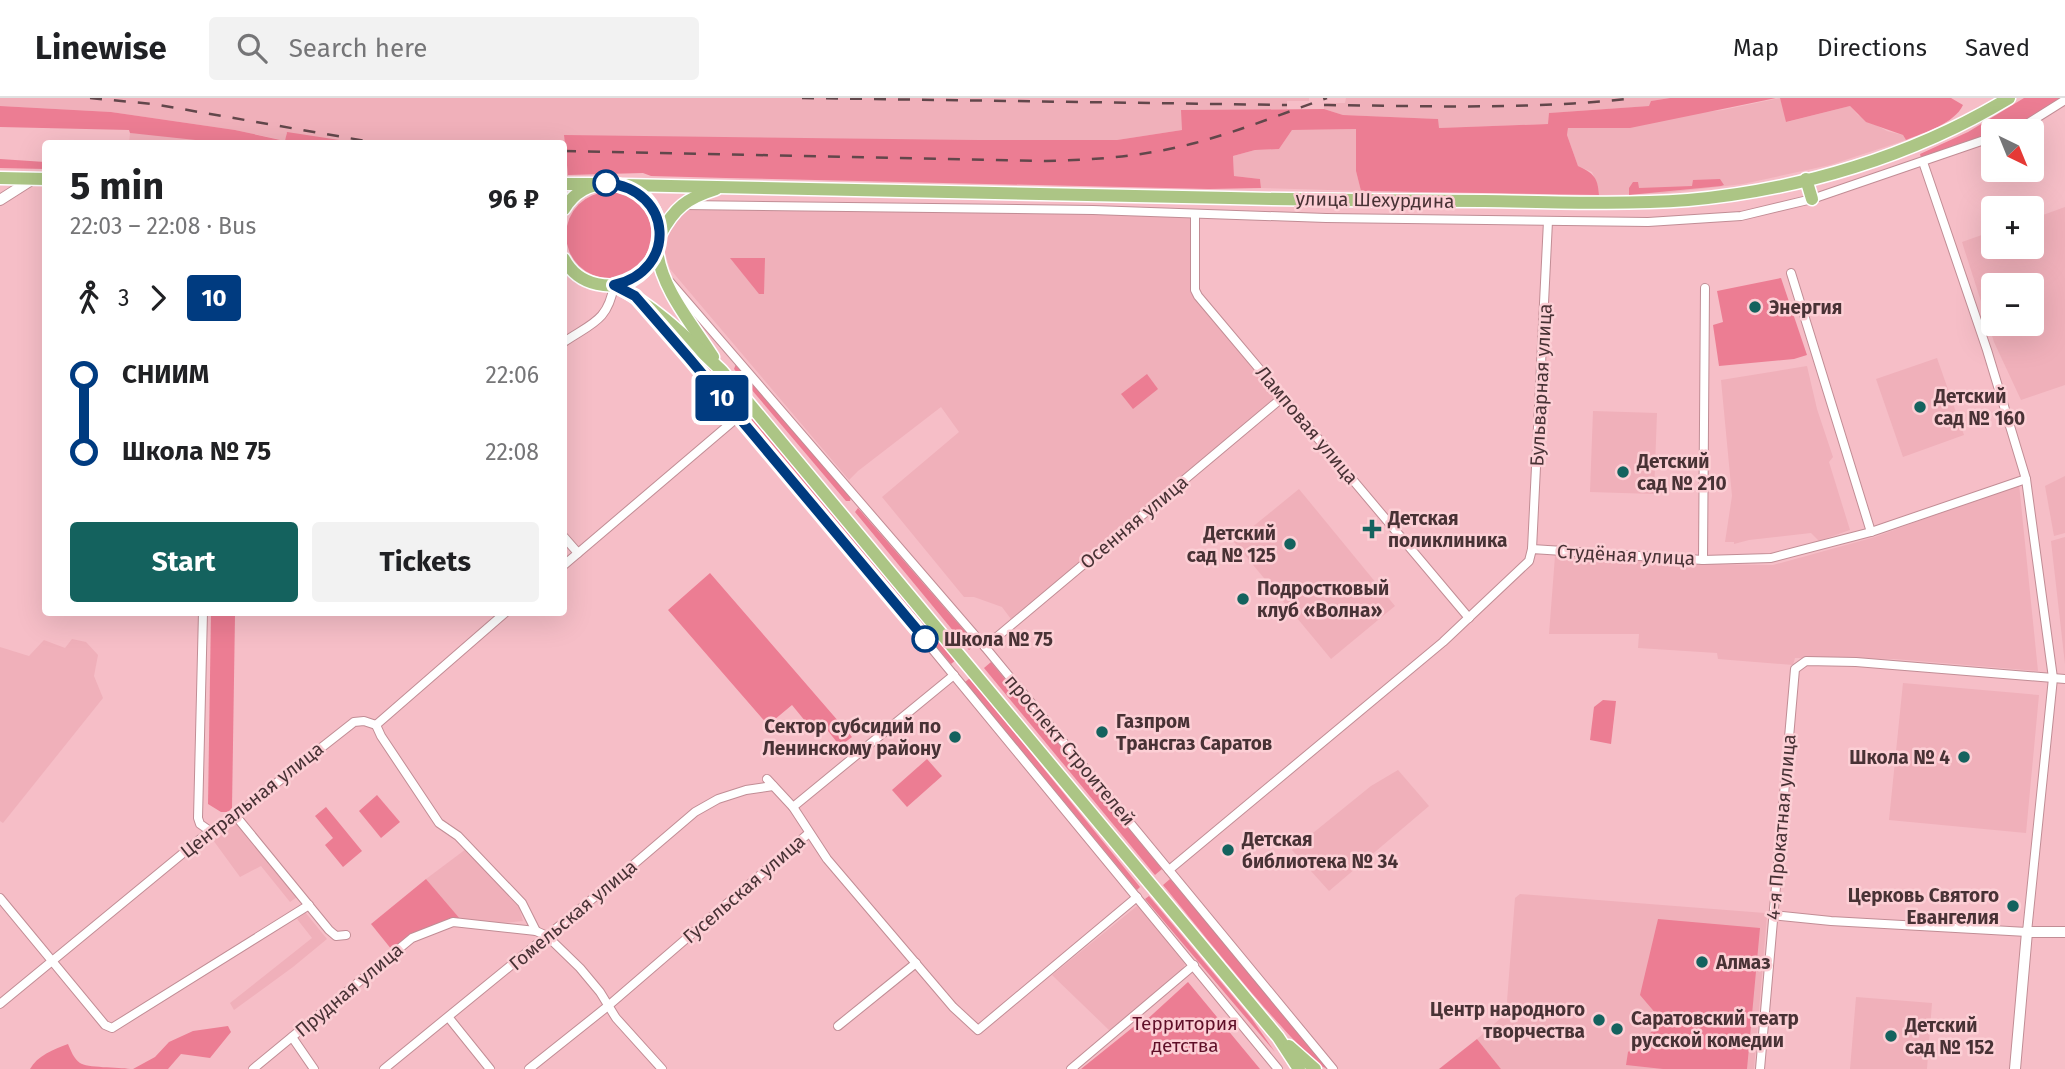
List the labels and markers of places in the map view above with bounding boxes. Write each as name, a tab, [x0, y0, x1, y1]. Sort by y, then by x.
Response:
unlabelled marker	[593, 170, 619, 196]
place label: Энергия	[1769, 296, 1842, 319]
marker: Энергия	[1747, 299, 1763, 315]
place label: Детский сад № 160	[1933, 385, 2025, 430]
marker: Детский сад № 160	[1912, 399, 1928, 415]
place label: Детский сад № 210	[1636, 450, 1727, 495]
marker: Детский сад № 210	[1615, 464, 1631, 480]
place label: Детская поликлиника	[1387, 507, 1507, 552]
marker: Детская поликлиника	[1362, 519, 1382, 539]
place label: Детский сад № 125	[1187, 522, 1276, 567]
marker: Детский сад № 125	[1282, 536, 1298, 552]
place label: Подростковый клуб «Волна»	[1257, 577, 1389, 622]
marker: Подростковый клуб «Волна»	[1235, 591, 1251, 607]
marker: Школа № 75	[912, 626, 938, 652]
place label: Школа № 75	[944, 628, 1053, 651]
place label: Газпром Трансгаз Саратов	[1116, 710, 1272, 755]
place label: Сектор субсидий по Ленинскому району	[762, 715, 941, 760]
marker: Газпром Трансгаз Саратов	[1094, 724, 1110, 740]
marker: Сектор субсидий по Ленинскому району	[947, 729, 963, 745]
place label: Школа № 4	[1849, 746, 1950, 769]
marker: Школа № 4	[1956, 749, 1972, 765]
place label: Детская библиотека № 34	[1241, 828, 1398, 873]
marker: Детская библиотека № 34	[1220, 842, 1236, 858]
place label: Церковь Святого Евангелия	[1848, 884, 1999, 929]
marker: Церковь Святого Евангелия	[2005, 898, 2021, 914]
place label: Алмаз	[1715, 951, 1771, 974]
marker: Алмаз	[1694, 954, 1710, 970]
place label: Центр народного творчества	[1430, 998, 1585, 1043]
place label: Саратовский театр русской комедии	[1631, 1007, 1799, 1052]
marker: Центр народного творчества	[1591, 1012, 1607, 1028]
place label: Детский сад № 152	[1904, 1014, 1994, 1059]
marker: Саратовский театр русской комедии	[1609, 1021, 1625, 1037]
marker: Детский сад № 152	[1883, 1028, 1899, 1044]

